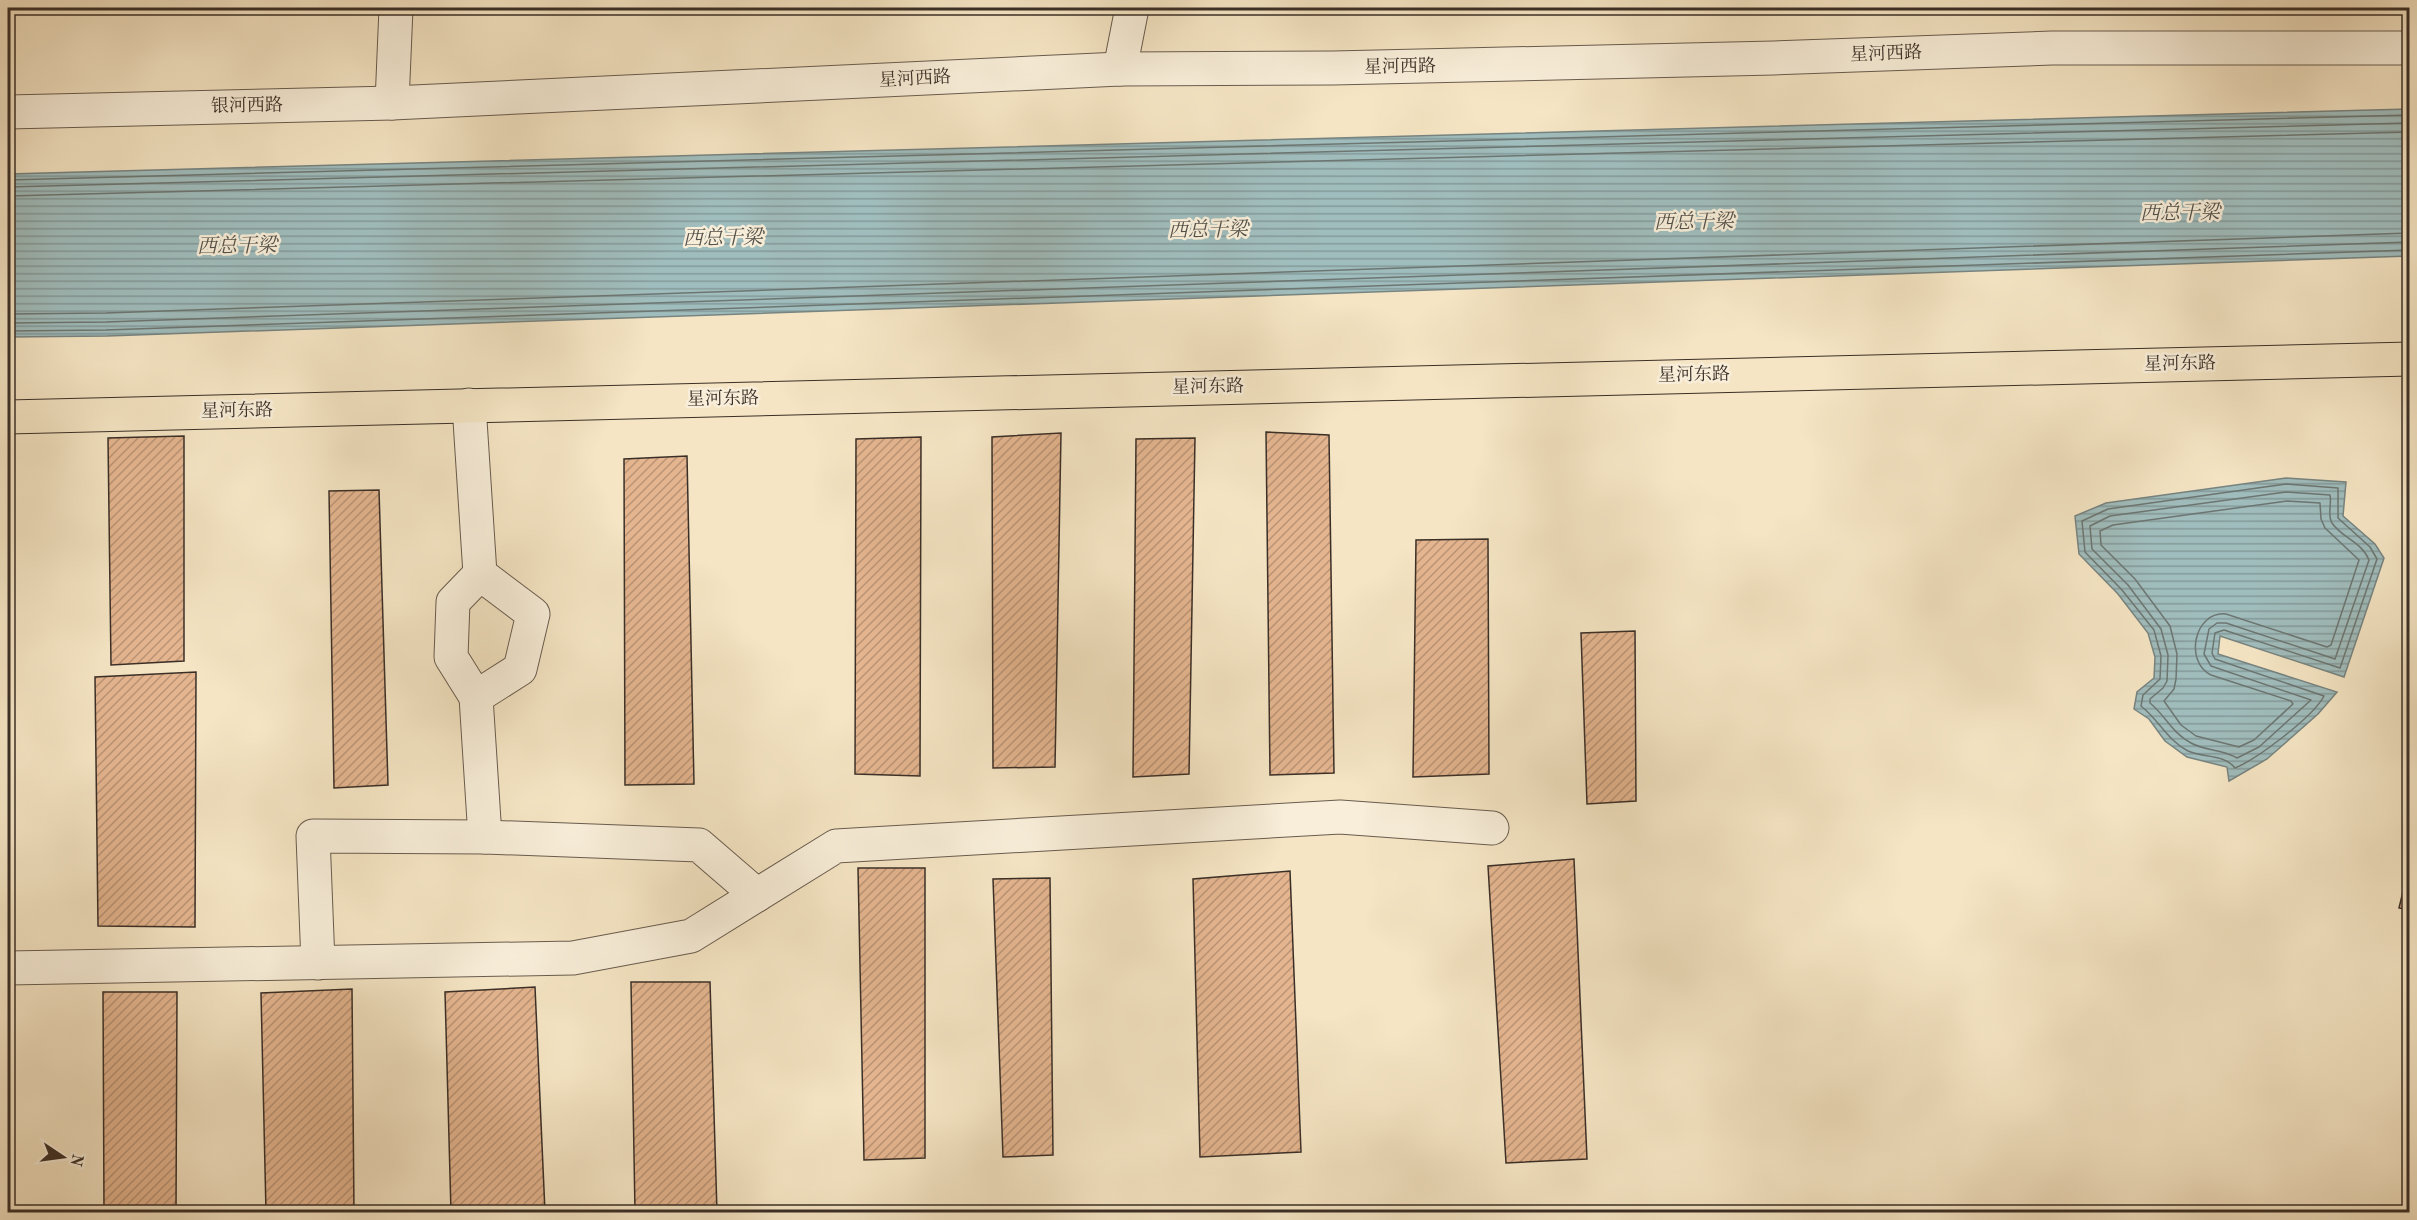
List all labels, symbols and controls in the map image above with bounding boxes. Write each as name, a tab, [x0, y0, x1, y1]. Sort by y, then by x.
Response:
street label: 星河西路	[1850, 42, 1922, 64]
street label: 星河西路	[1364, 55, 1436, 77]
street label: 星河西路	[878, 66, 951, 90]
street label: 银河西路	[211, 94, 283, 116]
water label: 西总干梁	[2140, 201, 2223, 225]
water label: 西总干梁	[1654, 210, 1737, 234]
water label: 西总干梁	[1168, 218, 1251, 242]
water label: 西总干梁	[683, 226, 766, 250]
water label: 西总干梁	[197, 234, 280, 258]
street label: 星河东路	[2144, 352, 2216, 374]
street label: 星河东路	[1658, 363, 1730, 385]
street label: 星河东路	[1172, 375, 1244, 397]
street label: 星河东路	[687, 387, 759, 409]
street label: 星河东路	[201, 399, 273, 421]
north arrow	[33, 1127, 93, 1187]
text: N	[66, 1152, 85, 1168]

